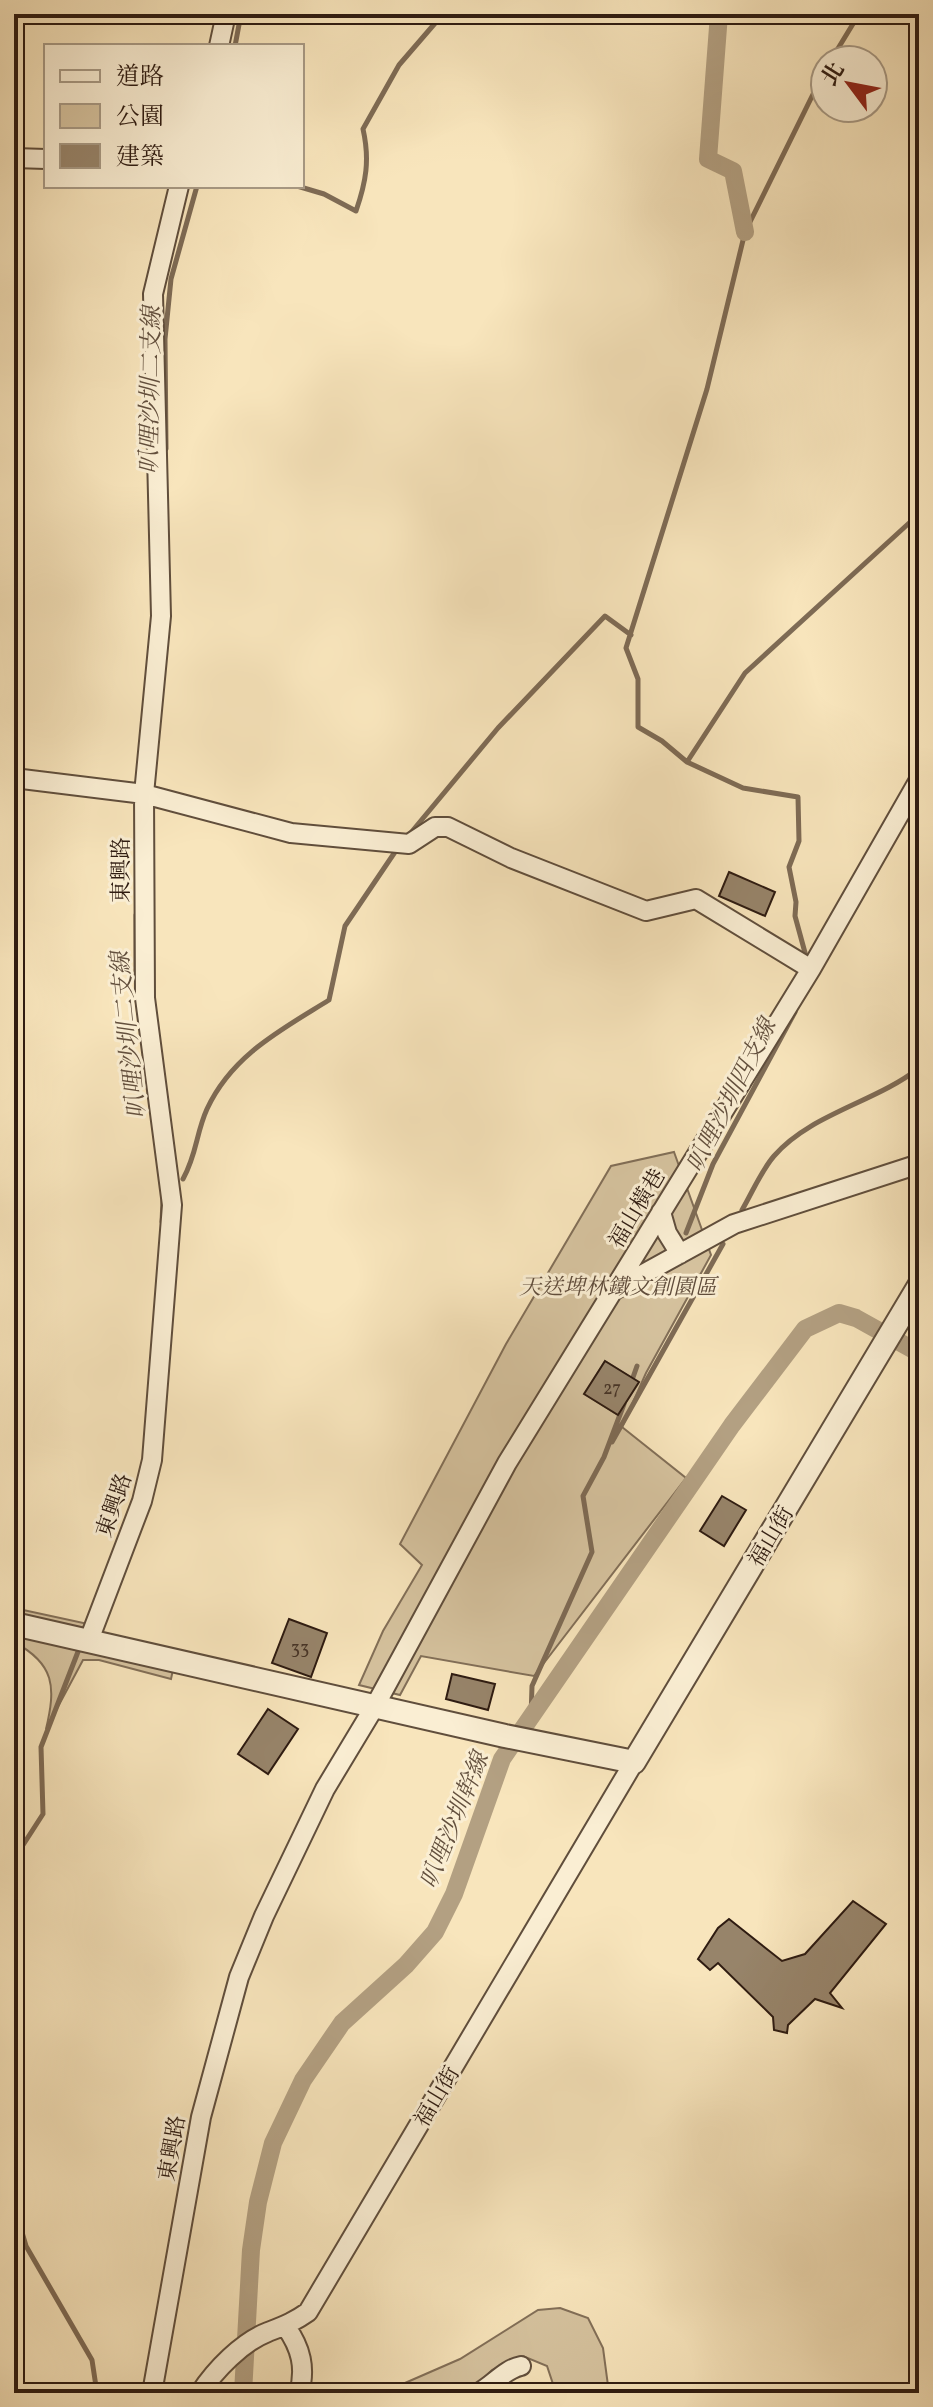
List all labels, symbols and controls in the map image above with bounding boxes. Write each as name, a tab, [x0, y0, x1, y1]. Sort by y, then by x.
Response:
legend	[44, 44, 304, 188]
north arrow	[809, 44, 889, 124]
text: 北	[815, 57, 853, 92]
text: 道路	[116, 61, 164, 95]
text: 公園	[116, 101, 164, 135]
text: 建築	[116, 141, 164, 175]
water label: 叭哩沙圳二支線	[134, 303, 171, 474]
street label: 東興路	[107, 837, 138, 903]
water label: 叭哩沙圳二支線	[104, 946, 156, 1120]
water label: 叭哩沙圳四支線	[679, 1011, 787, 1178]
street label: 福山橫巷	[602, 1164, 674, 1255]
park label: 天送埤林鐵文創園區	[519, 1273, 720, 1304]
house number: 27	[603, 1377, 621, 1402]
street label: 東興路	[90, 1470, 141, 1542]
street label: 福山街	[742, 1501, 802, 1574]
house number: 33	[291, 1637, 309, 1662]
water label: 叭哩沙圳幹線	[413, 1745, 500, 1894]
street label: 福山街	[408, 2061, 468, 2134]
street label: 東興路	[152, 2113, 194, 2184]

